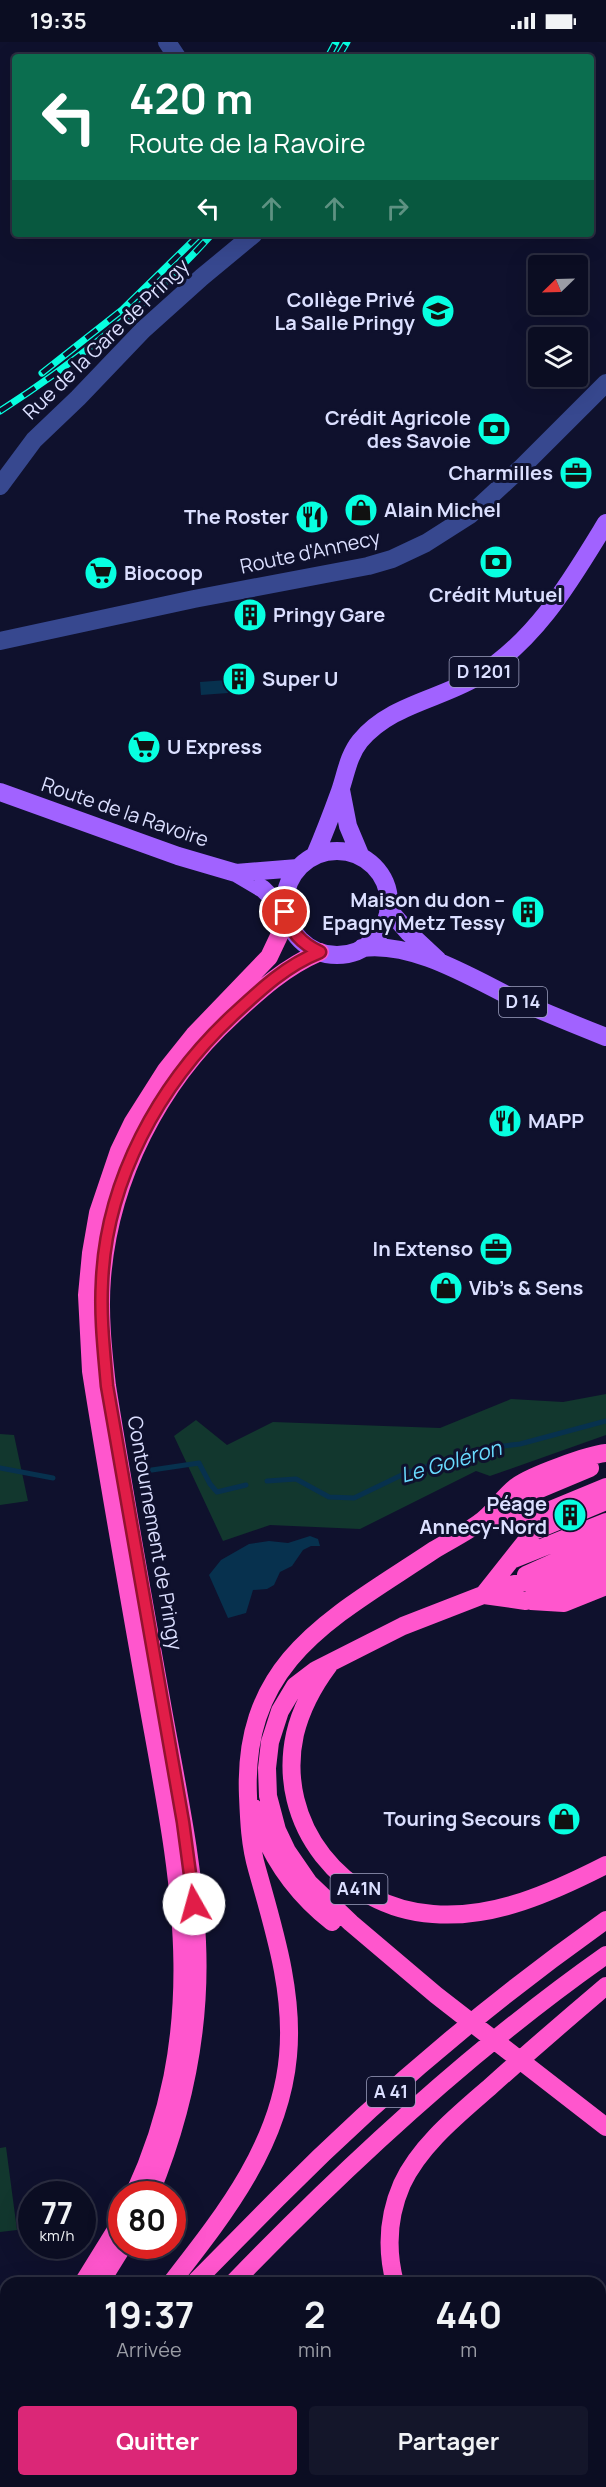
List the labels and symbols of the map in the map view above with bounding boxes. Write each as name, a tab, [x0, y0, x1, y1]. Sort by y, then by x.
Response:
street label: Rue de la Gare de Pringy	[17, 252, 195, 425]
north arrow	[528, 255, 588, 315]
place label: Collège Privé La Salle Pringy	[275, 286, 416, 336]
school or university icon: Collège Privé La Salle Pringy	[420, 293, 456, 329]
place label: Crédit Agricole des Savoie	[325, 404, 471, 454]
bank icon: Crédit Agricole des Savoie	[476, 411, 512, 447]
office icon: Charmilles	[558, 455, 594, 491]
place label: Charmilles	[449, 459, 553, 486]
shop icon: Alain Michel	[343, 492, 379, 528]
place label: Alain Michel	[384, 496, 501, 523]
restaurant icon: The Roster	[294, 499, 330, 535]
place label: The Roster	[184, 503, 289, 530]
street label: Route d'Annecy	[237, 523, 383, 580]
bank icon: Crédit Mutuel	[478, 544, 514, 580]
supermarket icon: Biocoop	[83, 555, 119, 591]
place label: Biocoop	[124, 559, 203, 586]
place label: Crédit Mutuel	[429, 581, 563, 608]
building icon: Pringy Gare	[232, 597, 268, 633]
place label: Pringy Gare	[273, 601, 385, 628]
road number: D 1201	[450, 657, 518, 687]
building icon: Super U	[221, 661, 257, 697]
place label: Super U	[262, 665, 338, 692]
supermarket icon: U Express	[126, 729, 162, 765]
place label: U Express	[167, 733, 262, 760]
street label: Route de la Ravoire	[38, 770, 212, 853]
pin	[259, 886, 310, 937]
place label: Maison du don – Epagny Metz Tessy	[322, 886, 506, 936]
building icon: Maison du don – Epagny Metz Tessy	[510, 894, 546, 930]
road number: D 14	[499, 987, 547, 1017]
restaurant icon: MAPP	[487, 1103, 523, 1139]
place label: MAPP	[528, 1107, 584, 1134]
office icon: In Extenso	[478, 1231, 514, 1267]
place label: In Extenso	[373, 1235, 473, 1262]
shop icon: Vib's & Sens	[428, 1270, 464, 1306]
place label: Vib's & Sens	[469, 1274, 583, 1301]
street label: Contournement de Pringy	[122, 1414, 190, 1653]
water label: Le Goléron	[397, 1433, 506, 1489]
place label: Péage Annecy-Nord	[419, 1490, 547, 1540]
building icon: Péage Annecy-Nord	[552, 1497, 588, 1533]
shop icon: Touring Secours	[546, 1801, 582, 1837]
place label: Touring Secours	[384, 1805, 541, 1832]
position arrow	[162, 1872, 226, 1936]
road number: A41N	[330, 1874, 388, 1904]
road number: A 41	[367, 2077, 415, 2107]
speed limit sign: 80	[108, 2181, 186, 2259]

